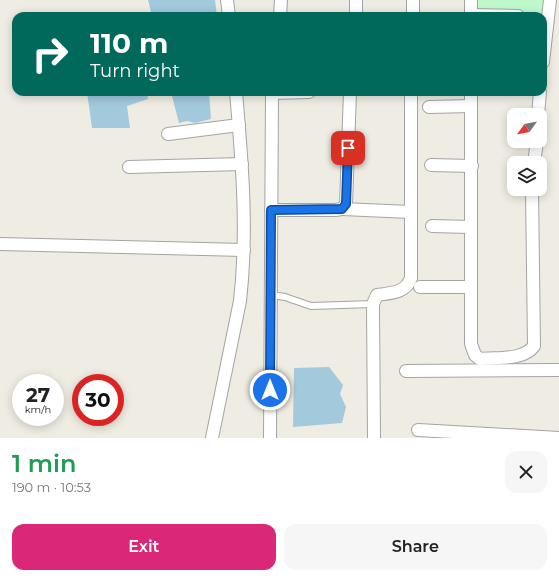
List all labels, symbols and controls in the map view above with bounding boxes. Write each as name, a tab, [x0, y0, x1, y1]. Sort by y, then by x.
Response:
text: 110 m	[90, 26, 168, 60]
icon: right	[24, 28, 76, 80]
text: Turn right	[90, 60, 180, 82]
north arrow	[507, 108, 547, 148]
map controls	[507, 108, 547, 196]
pin	[331, 131, 365, 165]
icon: arrive	[337, 137, 359, 159]
button: layers	[507, 156, 547, 196]
position arrow	[249, 369, 291, 411]
speed limit sign: 30	[72, 374, 124, 426]
text: 27	[26, 383, 50, 407]
text: km/h	[25, 403, 51, 416]
text: 1 min	[12, 449, 76, 478]
button: close	[505, 451, 547, 493]
text: 190 m · 10:53	[12, 479, 91, 495]
button: Exit	[12, 524, 276, 570]
button: Share	[284, 524, 547, 570]

